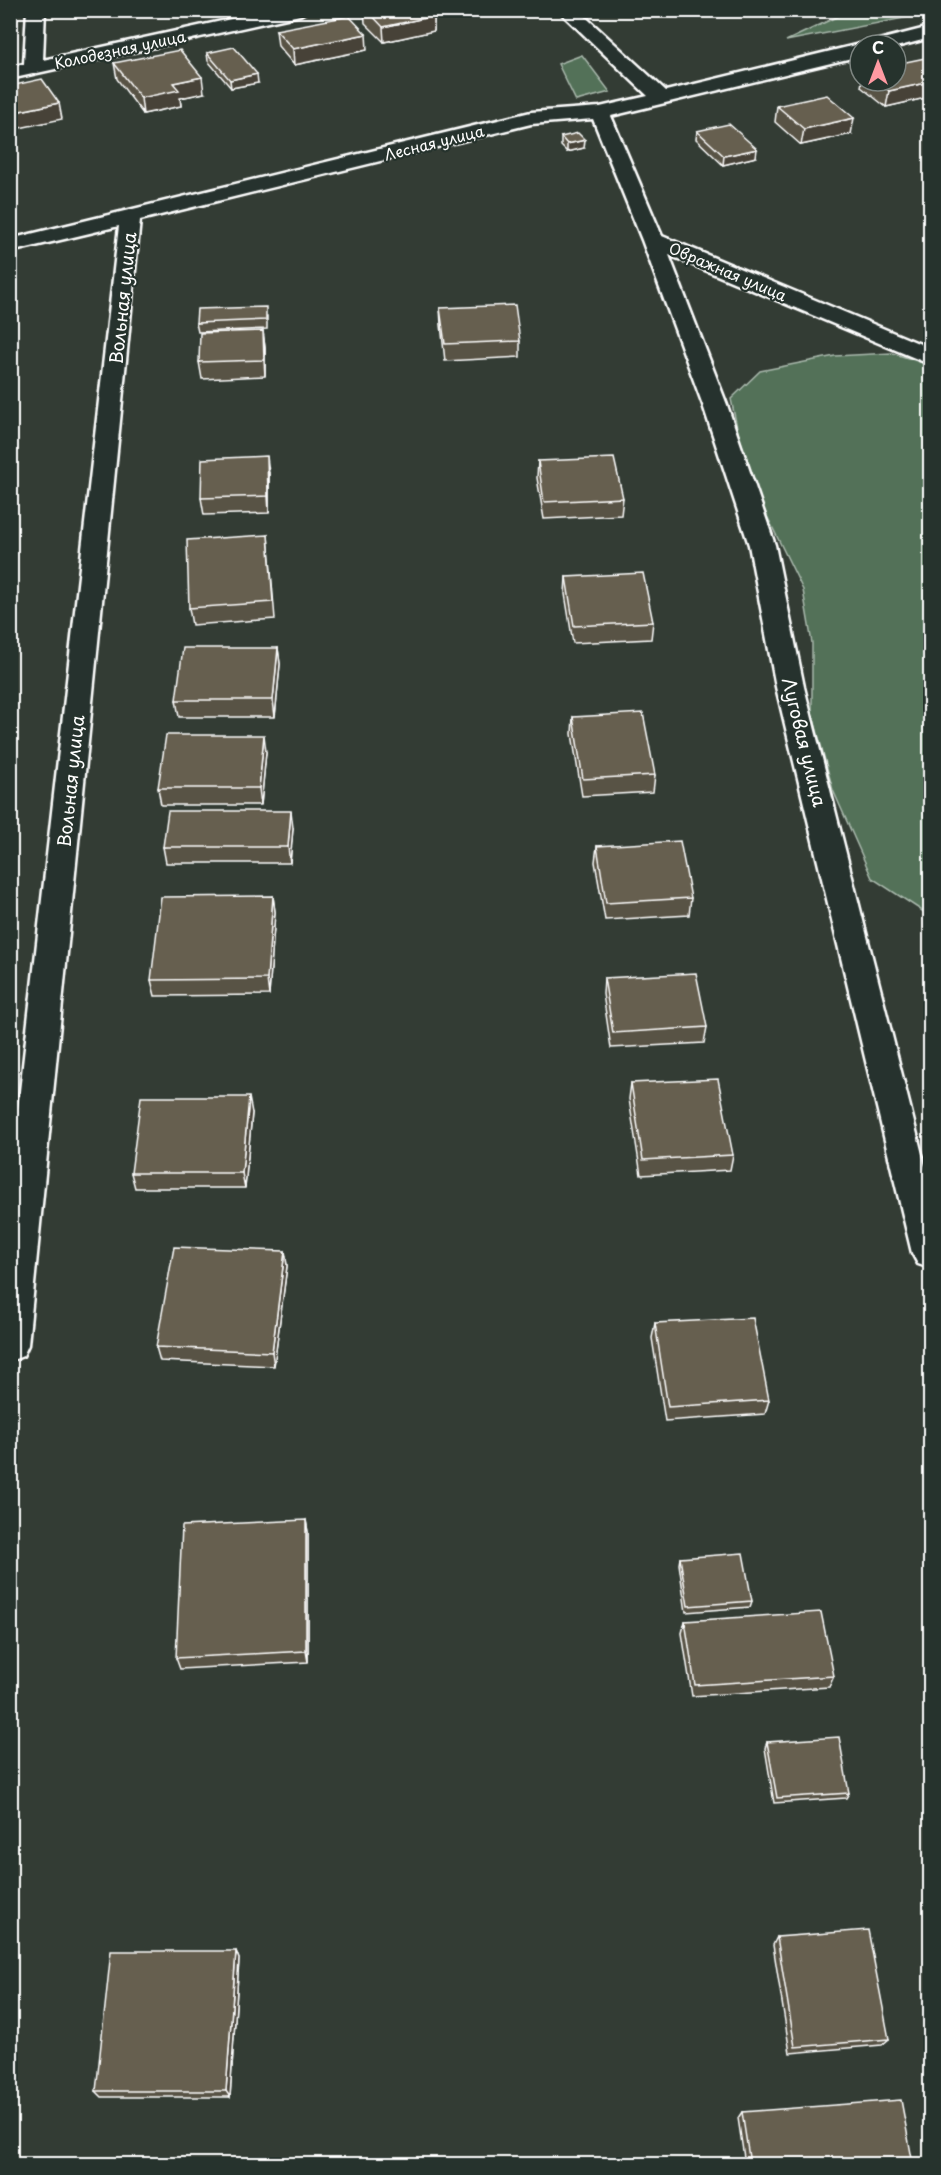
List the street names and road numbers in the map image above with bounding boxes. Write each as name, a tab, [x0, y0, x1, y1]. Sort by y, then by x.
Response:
street label: Колодезная улица	[52, 24, 188, 74]
street label: Лесная улица	[382, 118, 487, 165]
street label: Вольная улица	[102, 230, 142, 365]
street label: Овражная улица	[665, 236, 791, 306]
street label: Луговая улица	[776, 675, 834, 810]
street label: Вольная улица	[50, 713, 90, 848]

